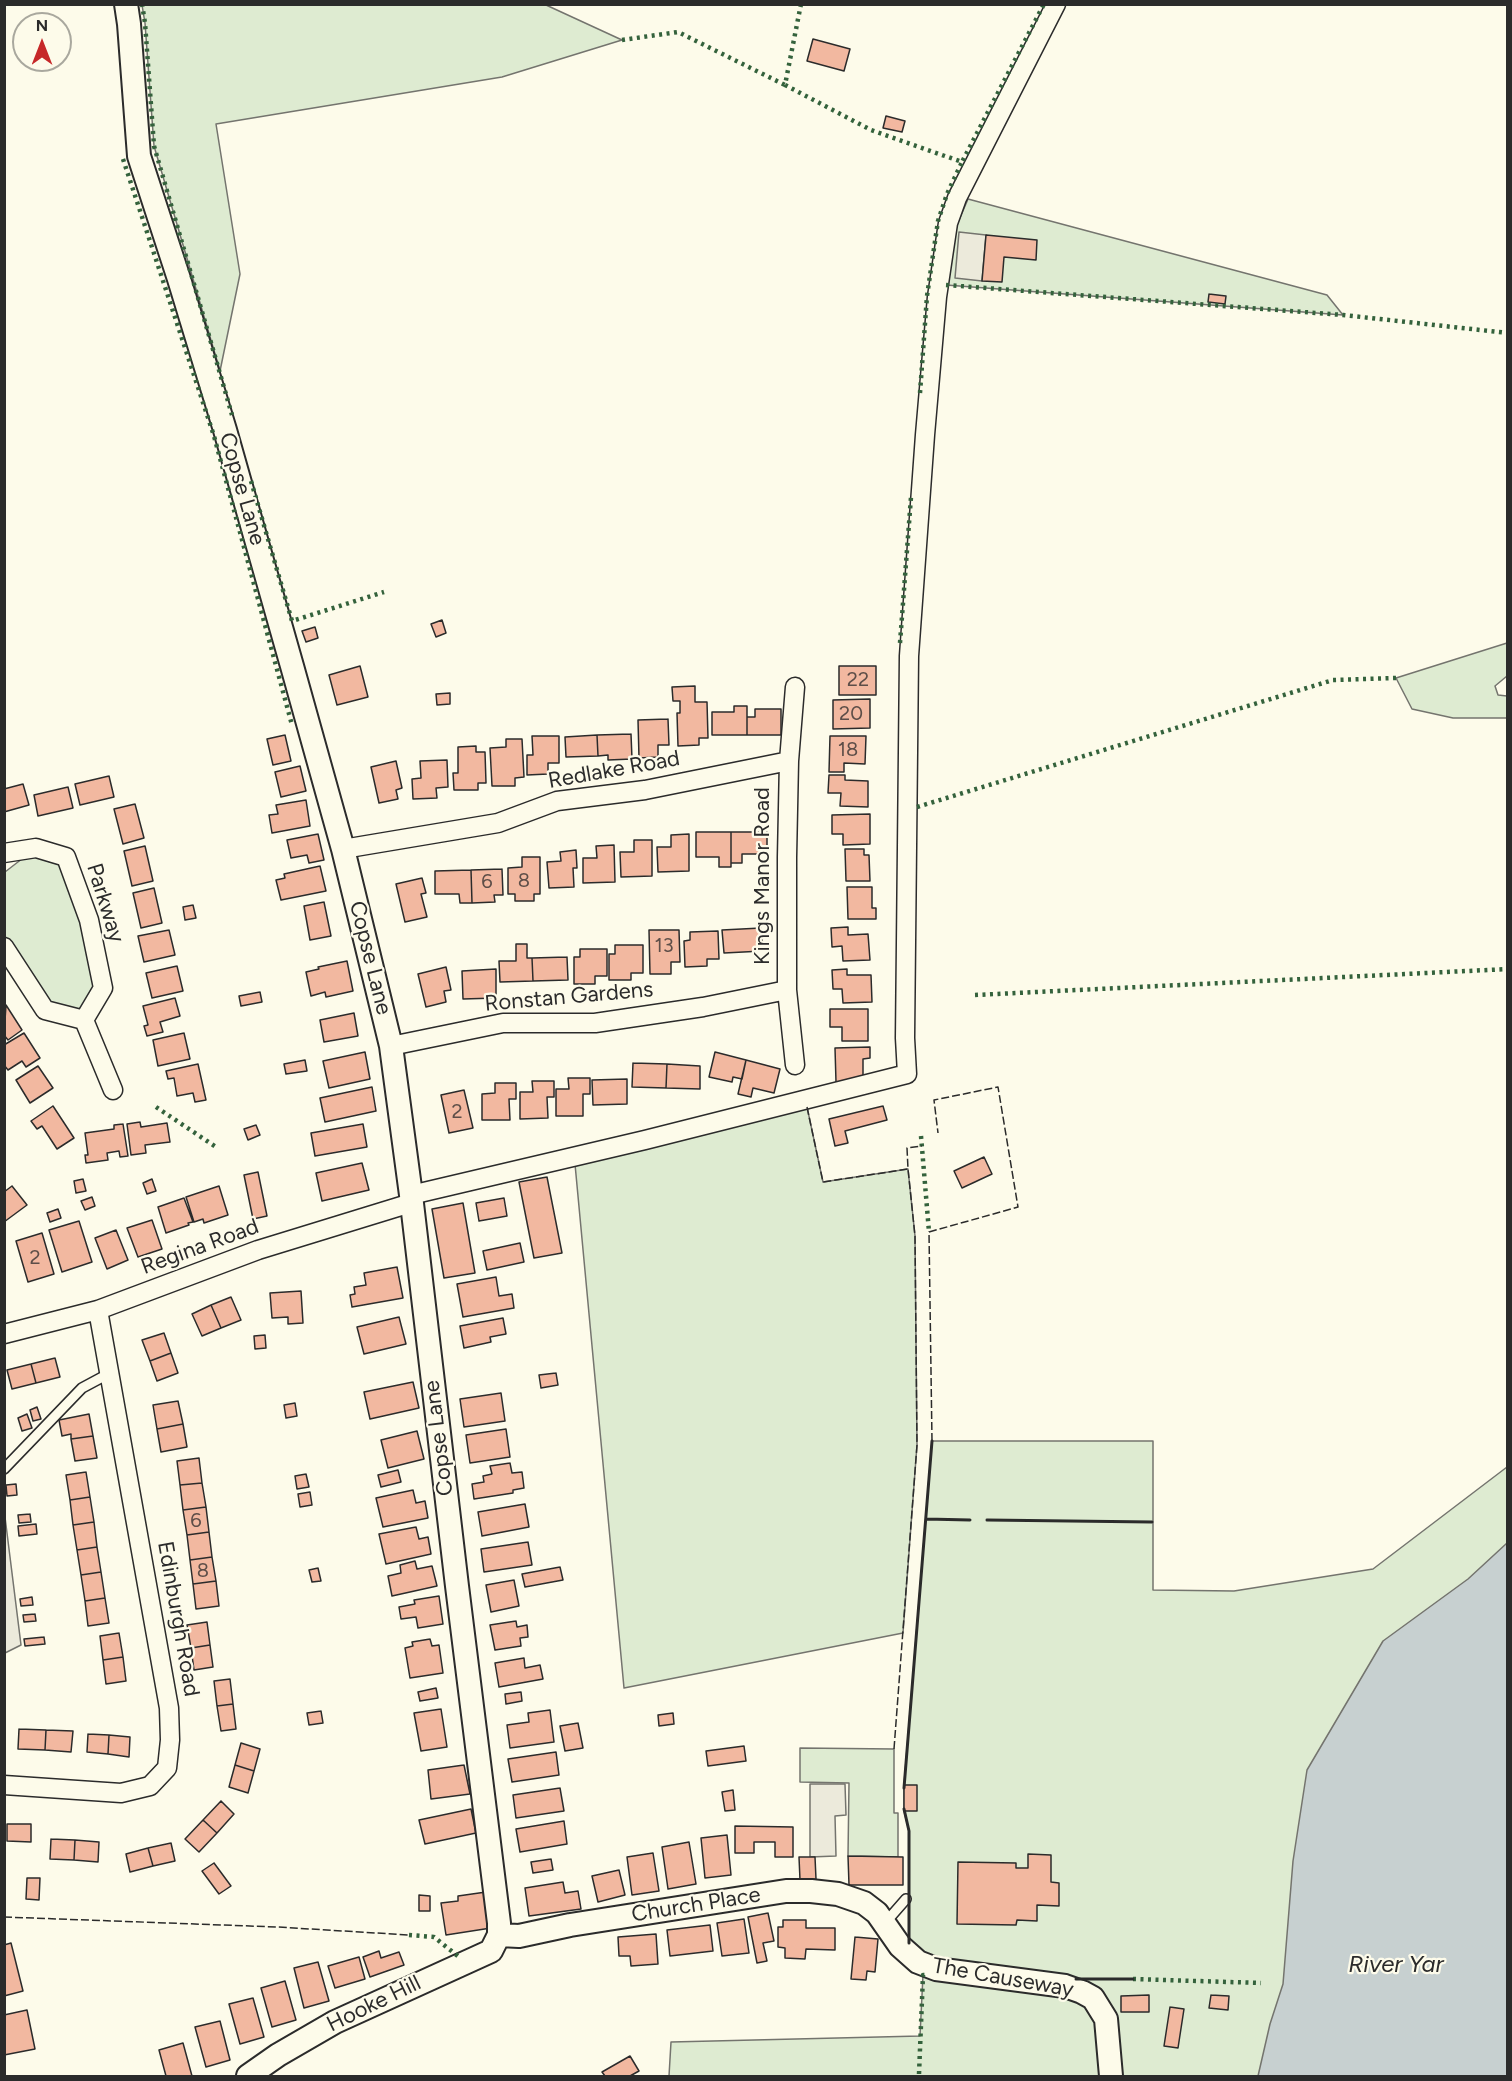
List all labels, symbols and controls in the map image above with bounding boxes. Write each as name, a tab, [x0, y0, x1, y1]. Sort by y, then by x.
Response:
north arrow	[12, 12, 72, 72]
text: N	[36, 16, 48, 35]
street label: Copse Lane	[213, 429, 271, 549]
house number: 22	[847, 668, 869, 692]
house number: 20	[839, 702, 863, 726]
house number: 18	[838, 738, 858, 762]
street label: Redlake Road	[546, 745, 682, 795]
street label: Kings Manor Road	[750, 787, 776, 965]
street label: Parkway	[80, 860, 130, 946]
house number: 8	[518, 869, 530, 893]
house number: 6	[481, 870, 493, 894]
street label: Copse Lane	[343, 898, 397, 1018]
house number: 13	[654, 934, 674, 958]
street label: Ronstan Gardens	[484, 976, 654, 1018]
house number: 2	[451, 1100, 463, 1124]
street label: Regina Road	[138, 1213, 262, 1281]
house number: 2	[29, 1246, 41, 1270]
street label: Copse Lane	[419, 1379, 459, 1497]
house number: 6	[190, 1509, 202, 1533]
street label: Edinburgh Road	[151, 1539, 205, 1699]
house number: 8	[197, 1559, 209, 1583]
street label: Church Place	[630, 1882, 762, 1928]
water label: River Yar	[1348, 1951, 1444, 1979]
street label: The Causeway	[930, 1953, 1076, 2003]
street label: Hooke Hill	[323, 1970, 425, 2038]

